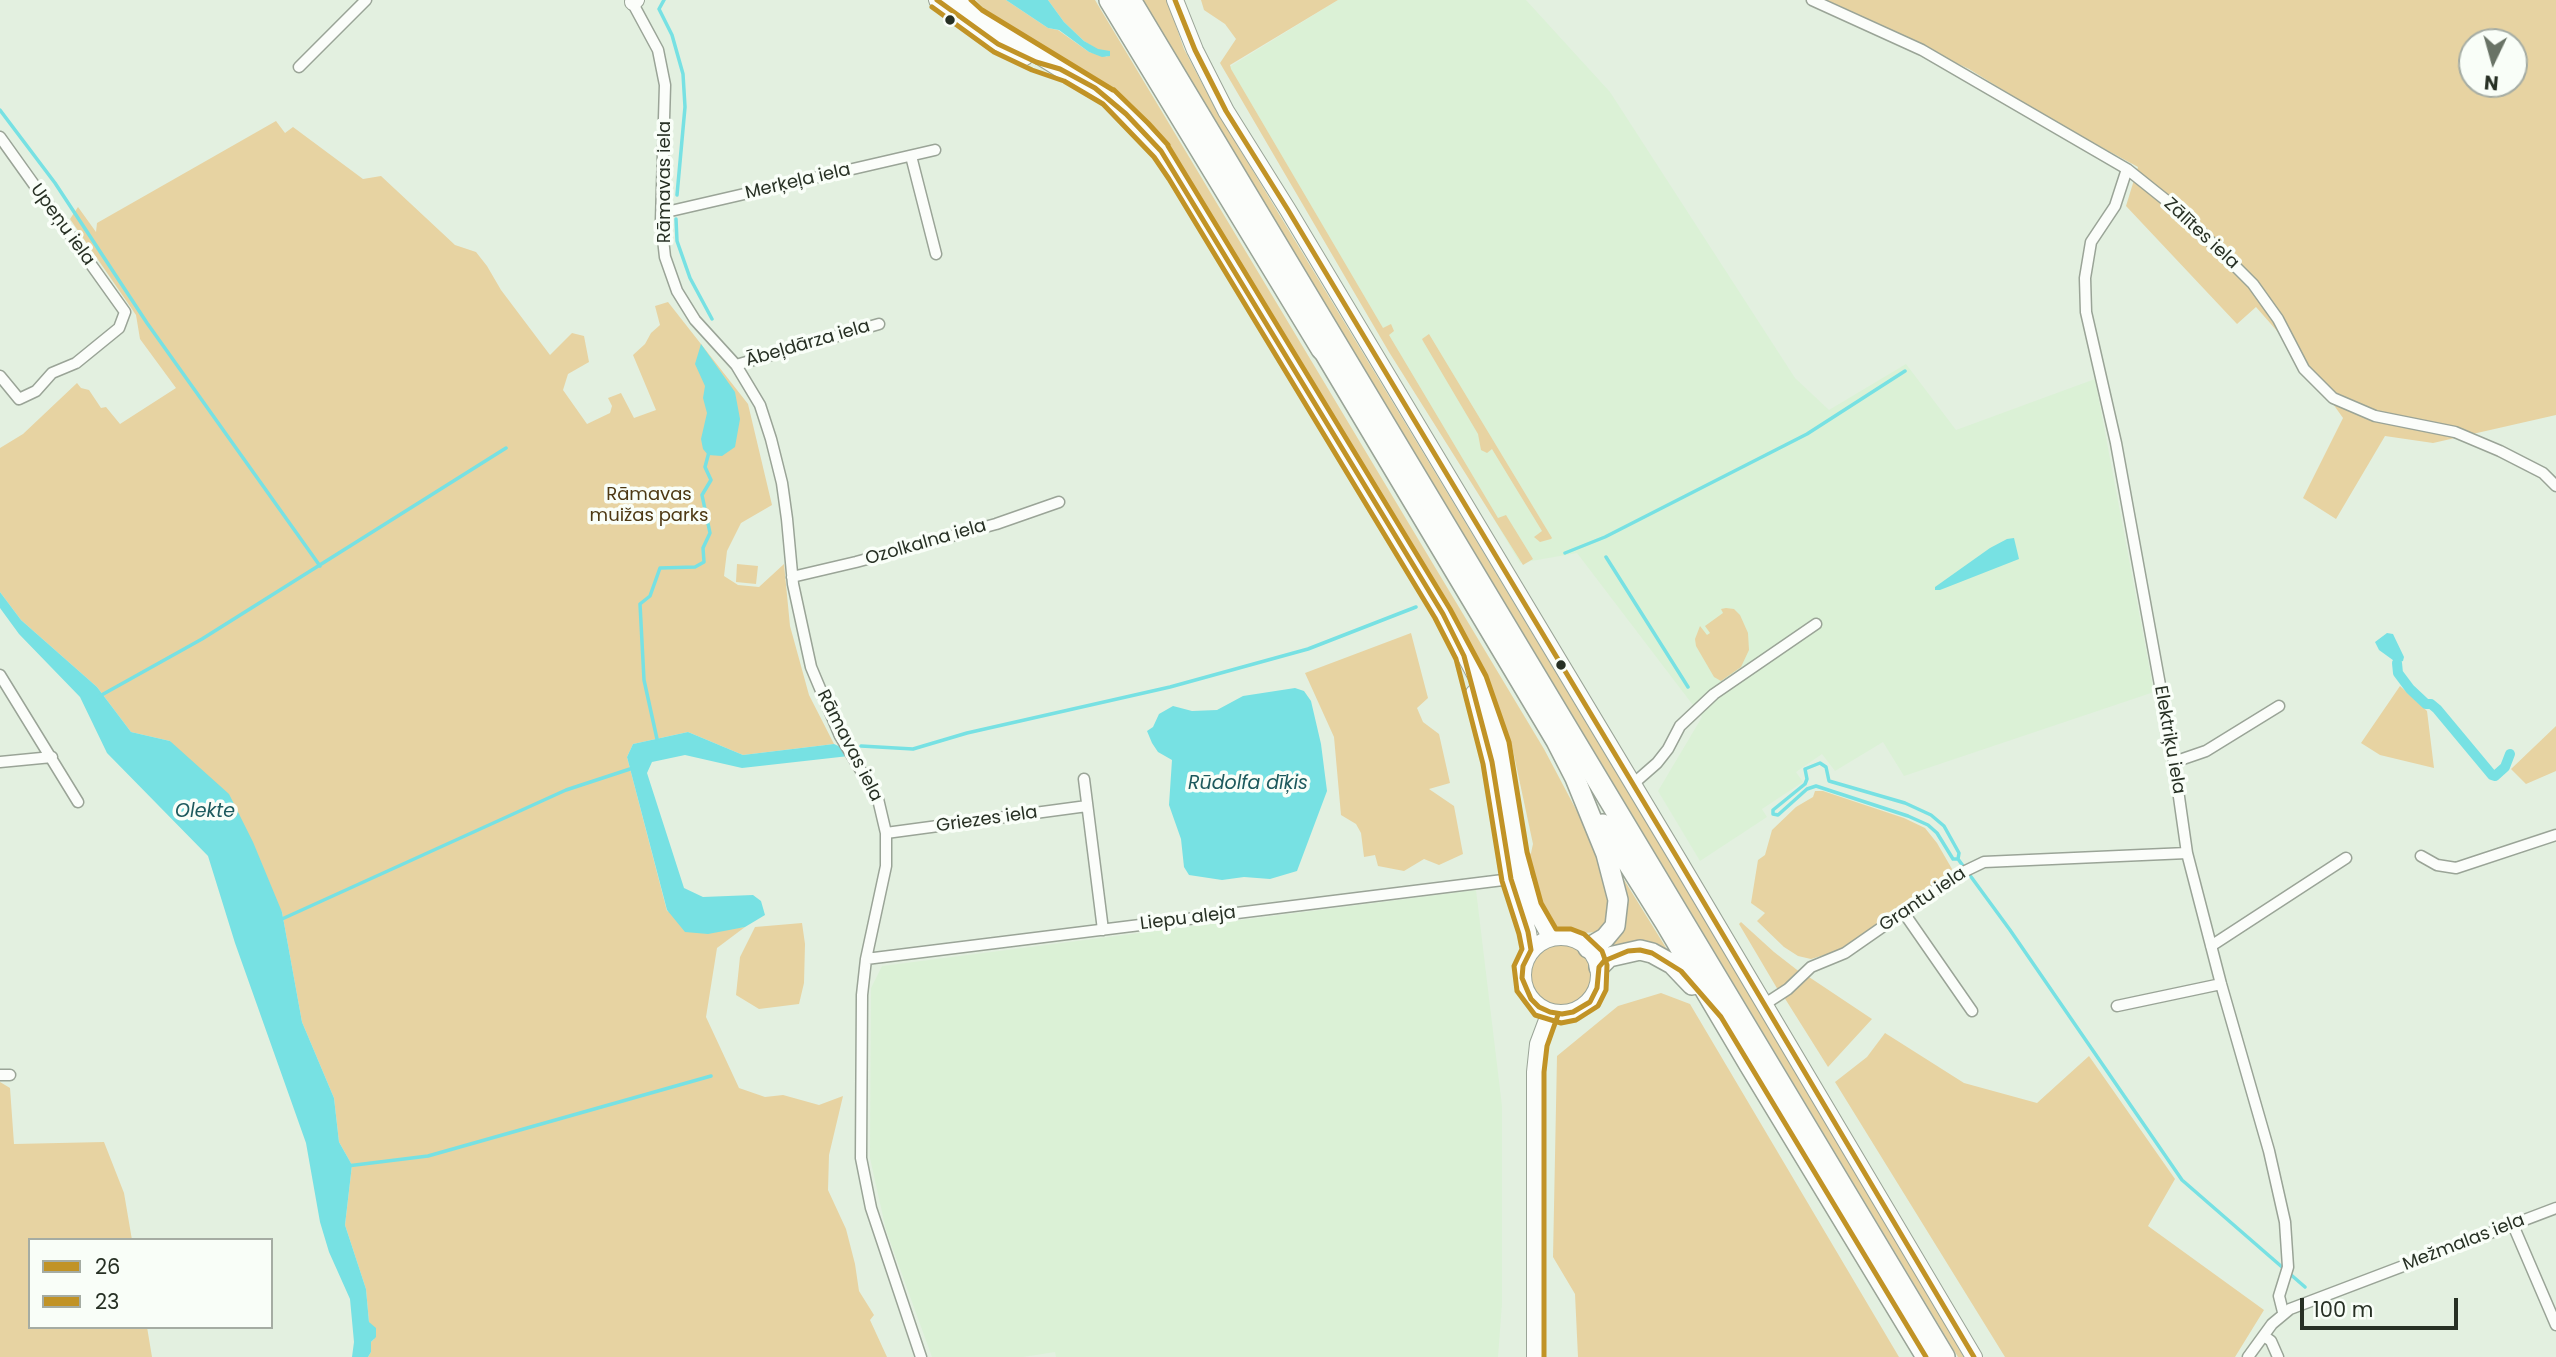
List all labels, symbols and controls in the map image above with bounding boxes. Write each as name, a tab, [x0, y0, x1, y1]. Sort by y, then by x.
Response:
unlabelled marker	[943, 13, 957, 27]
north arrow	[2458, 28, 2528, 98]
text: N	[2483, 68, 2500, 96]
street label: Rāmavas iela	[654, 121, 676, 243]
street label: Merķeļa iela	[743, 159, 853, 205]
street label: Upeņu iela	[25, 180, 99, 270]
street label: Zālītes iela	[2159, 194, 2243, 274]
street label: Ābeļdārza iela	[743, 316, 873, 372]
park label: Rāmavas muižas parks	[590, 484, 708, 526]
street label: Ozolkalna iela	[863, 515, 989, 571]
unlabelled marker	[1554, 658, 1568, 672]
street label: Elektriķu iela	[2149, 684, 2189, 796]
street label: Rāmavas iela	[812, 687, 886, 805]
water label: Rūdolfa dīķis	[1188, 773, 1308, 795]
water label: Olekte	[175, 801, 235, 823]
street label: Griezes iela	[935, 802, 1039, 838]
street label: Grantu iela	[1876, 863, 1970, 937]
street label: Liepu aleja	[1139, 902, 1237, 936]
street label: Mežmalas iela	[2400, 1210, 2528, 1276]
legend	[28, 1238, 273, 1329]
text: 26	[95, 1252, 120, 1281]
scale bar	[2304, 1284, 2462, 1328]
text: 23	[95, 1287, 119, 1316]
text: 100 m	[2313, 1295, 2373, 1324]

